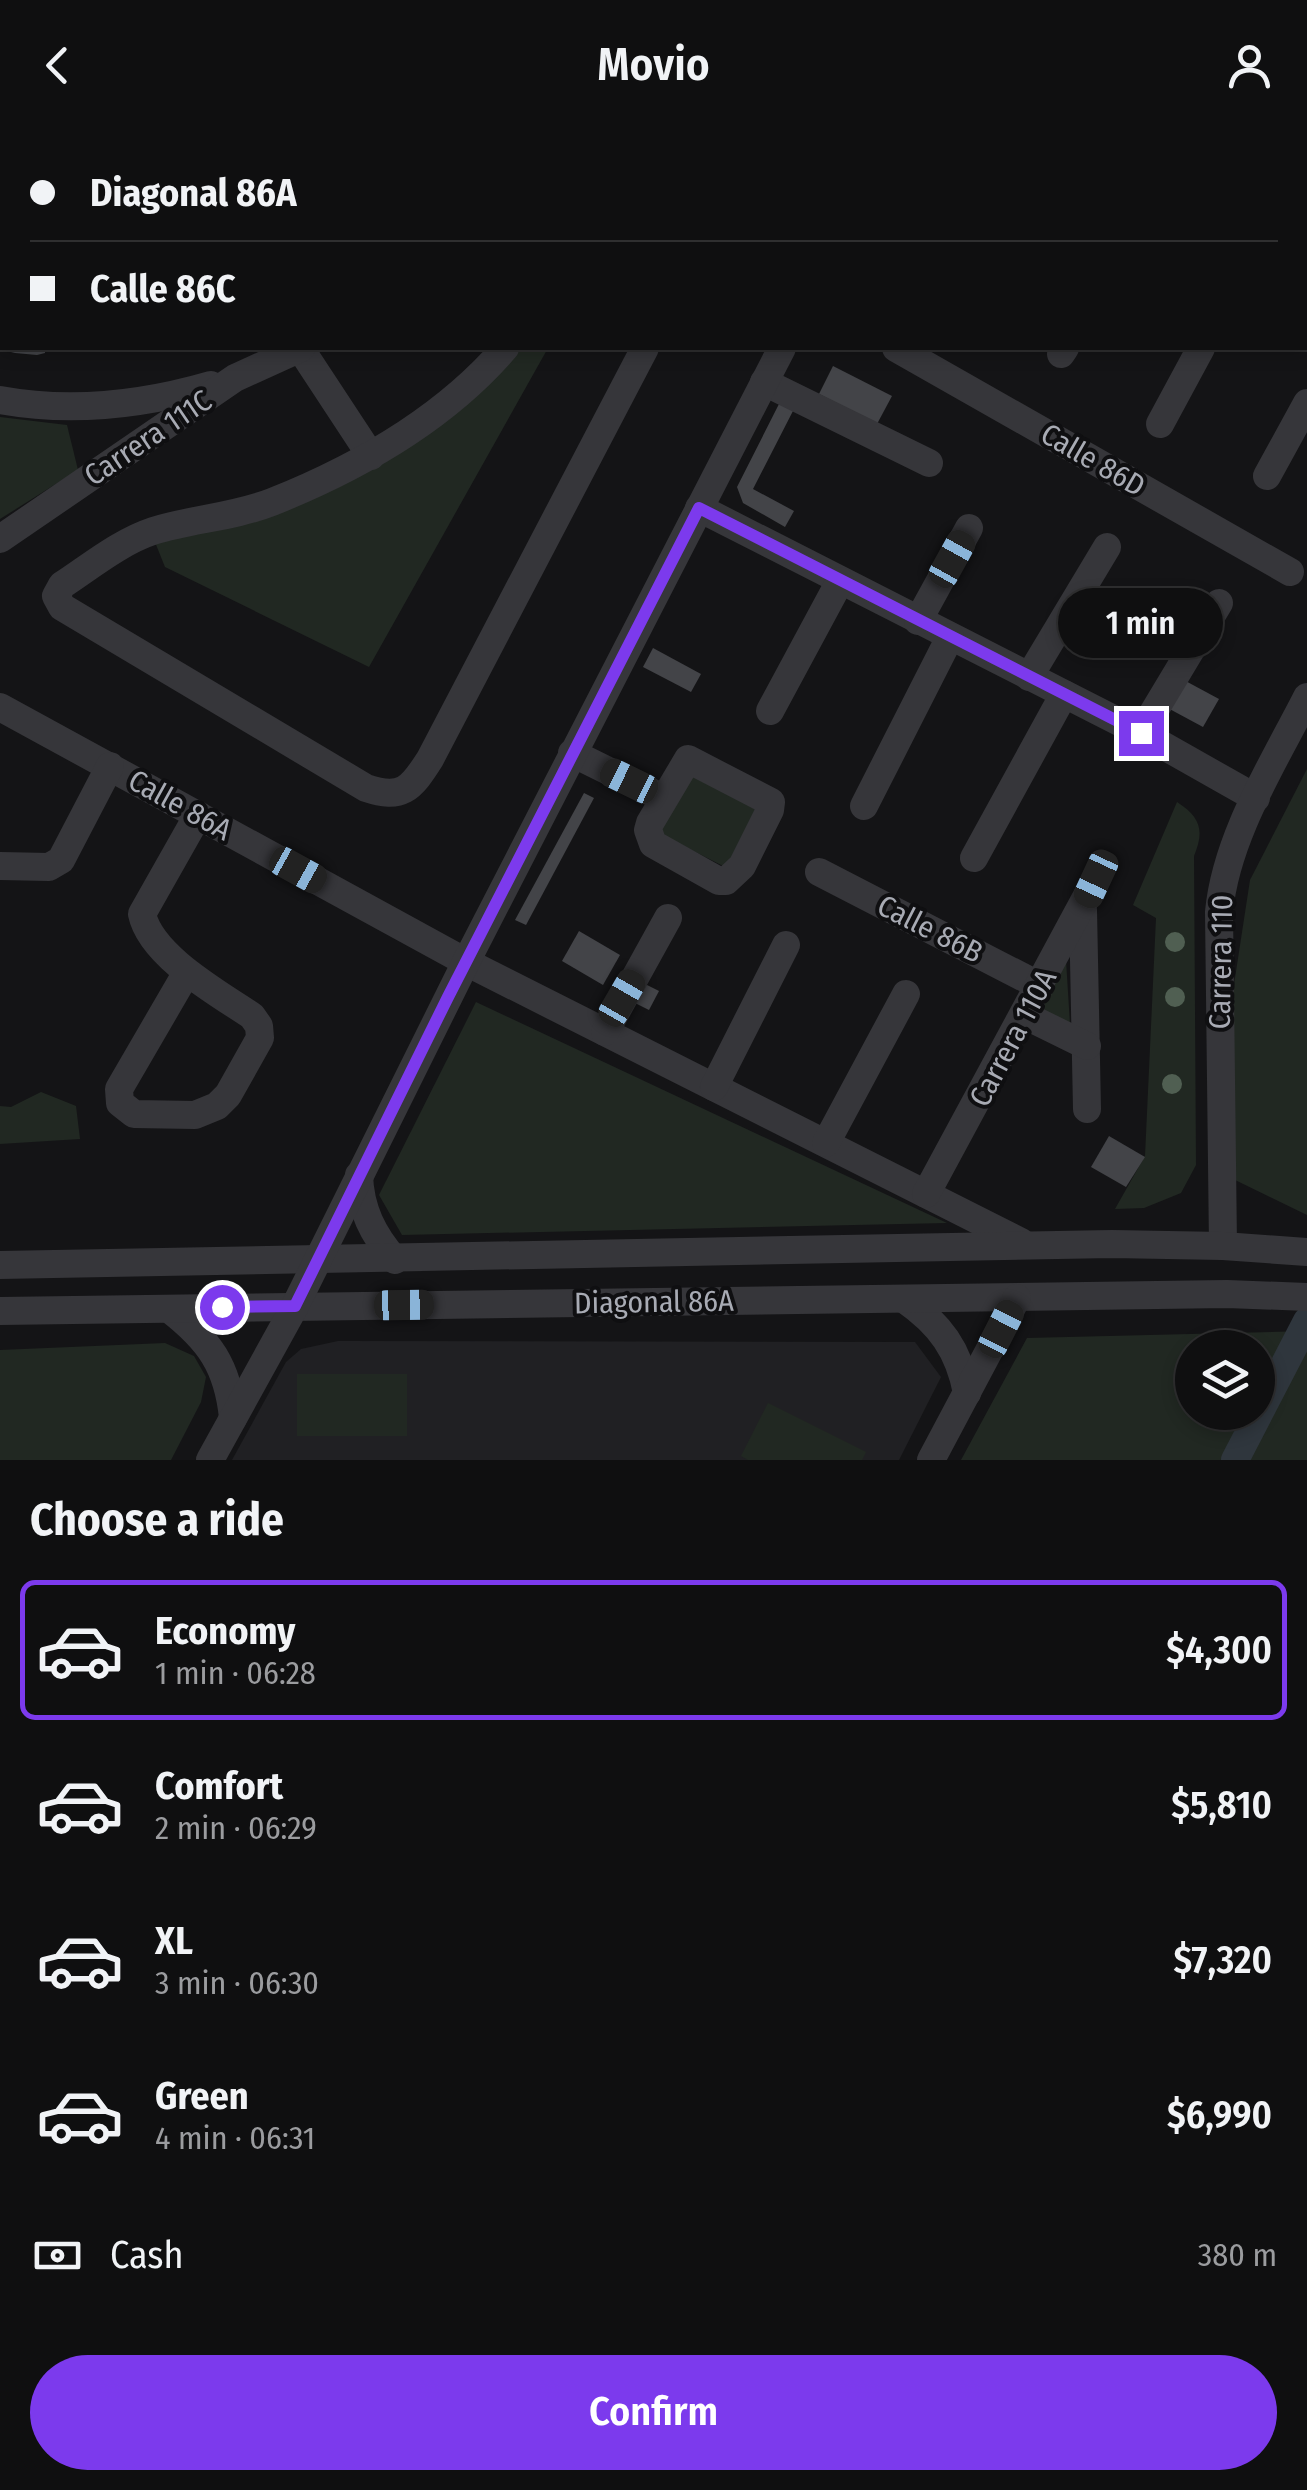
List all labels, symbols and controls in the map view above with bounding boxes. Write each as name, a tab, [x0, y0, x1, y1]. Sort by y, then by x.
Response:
icon: back	[30, 38, 85, 93]
text: Movio	[597, 38, 710, 92]
icon: person	[1222, 38, 1277, 93]
text: Diagonal 86A	[90, 170, 297, 216]
text: Calle 86C	[90, 266, 236, 312]
street label: Carrera 111C	[78, 382, 218, 494]
street label: Calle 86D	[1035, 416, 1151, 504]
car	[924, 525, 980, 593]
callout: 1 min	[1058, 588, 1224, 658]
text: 1 min	[1106, 604, 1175, 642]
route end	[1119, 711, 1164, 756]
car	[595, 754, 663, 808]
street label: Calle 86A	[122, 762, 238, 848]
car	[264, 842, 332, 898]
car	[1070, 845, 1122, 913]
street label: Calle 86B	[871, 887, 989, 971]
street label: Carrera 110	[1202, 894, 1240, 1030]
street label: Carrera 110A	[962, 963, 1064, 1113]
car	[594, 965, 650, 1031]
street label: Diagonal 86A	[574, 1283, 734, 1321]
route start	[200, 1285, 245, 1330]
car	[374, 1289, 434, 1321]
car	[974, 1295, 1028, 1363]
map controls	[1175, 1330, 1275, 1430]
button: layers	[1175, 1330, 1275, 1430]
text: Choose a ride	[30, 1493, 284, 1547]
icon: car	[35, 1605, 125, 1695]
text: Economy	[155, 1608, 295, 1654]
text: $4,300	[1166, 1627, 1272, 1673]
text: 1 min · 06:28	[155, 1654, 316, 1692]
icon: car	[35, 1760, 125, 1850]
text: Comfort	[155, 1763, 283, 1809]
text: $5,810	[1171, 1782, 1272, 1828]
text: 2 min · 06:29	[155, 1809, 317, 1847]
icon: car	[35, 1915, 125, 2005]
text: XL	[155, 1918, 193, 1964]
text: $7,320	[1173, 1937, 1272, 1983]
text: 3 min · 06:30	[155, 1964, 319, 2002]
icon: car	[35, 2070, 125, 2160]
text: Green	[155, 2073, 249, 2119]
text: $6,990	[1167, 2092, 1272, 2138]
text: 4 min · 06:31	[155, 2119, 315, 2157]
icon: cash	[30, 2228, 85, 2283]
text: Cash	[110, 2232, 184, 2278]
text: 380 m	[1198, 2236, 1277, 2274]
button: Confirm	[30, 2355, 1277, 2470]

